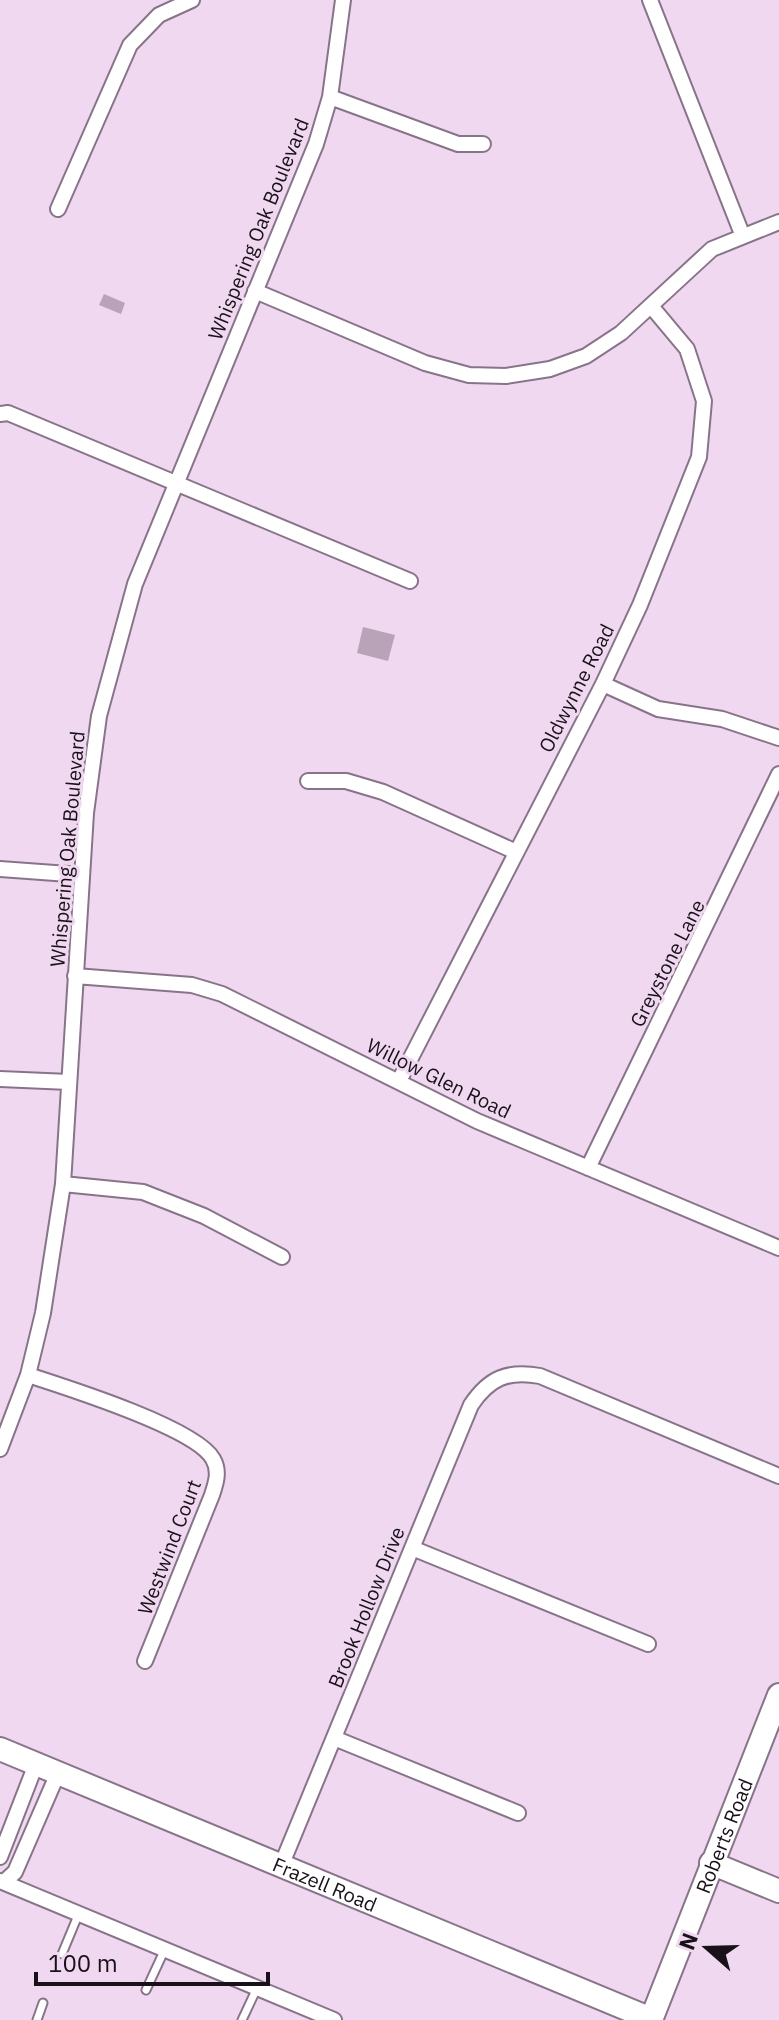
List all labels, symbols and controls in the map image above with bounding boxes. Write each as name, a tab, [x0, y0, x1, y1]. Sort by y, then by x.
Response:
street label: Whispering Oak Boulevard	[201, 114, 315, 344]
street label: Oldwynne Road	[532, 619, 620, 757]
street label: Whispering Oak Boulevard	[43, 730, 91, 968]
street label: Greystone Lane	[623, 895, 711, 1031]
street label: Willow Glen Road	[362, 1031, 516, 1125]
street label: Westwind Court	[131, 1476, 207, 1618]
street label: Brook Hollow Drive	[321, 1522, 411, 1692]
street label: Roberts Road	[689, 1774, 758, 1897]
street label: Frazell Road	[269, 1850, 381, 1917]
north arrow	[667, 1908, 747, 1988]
text: N	[671, 1929, 704, 1953]
scale bar	[36, 1936, 268, 1986]
text: 100 m	[48, 1947, 118, 1979]

